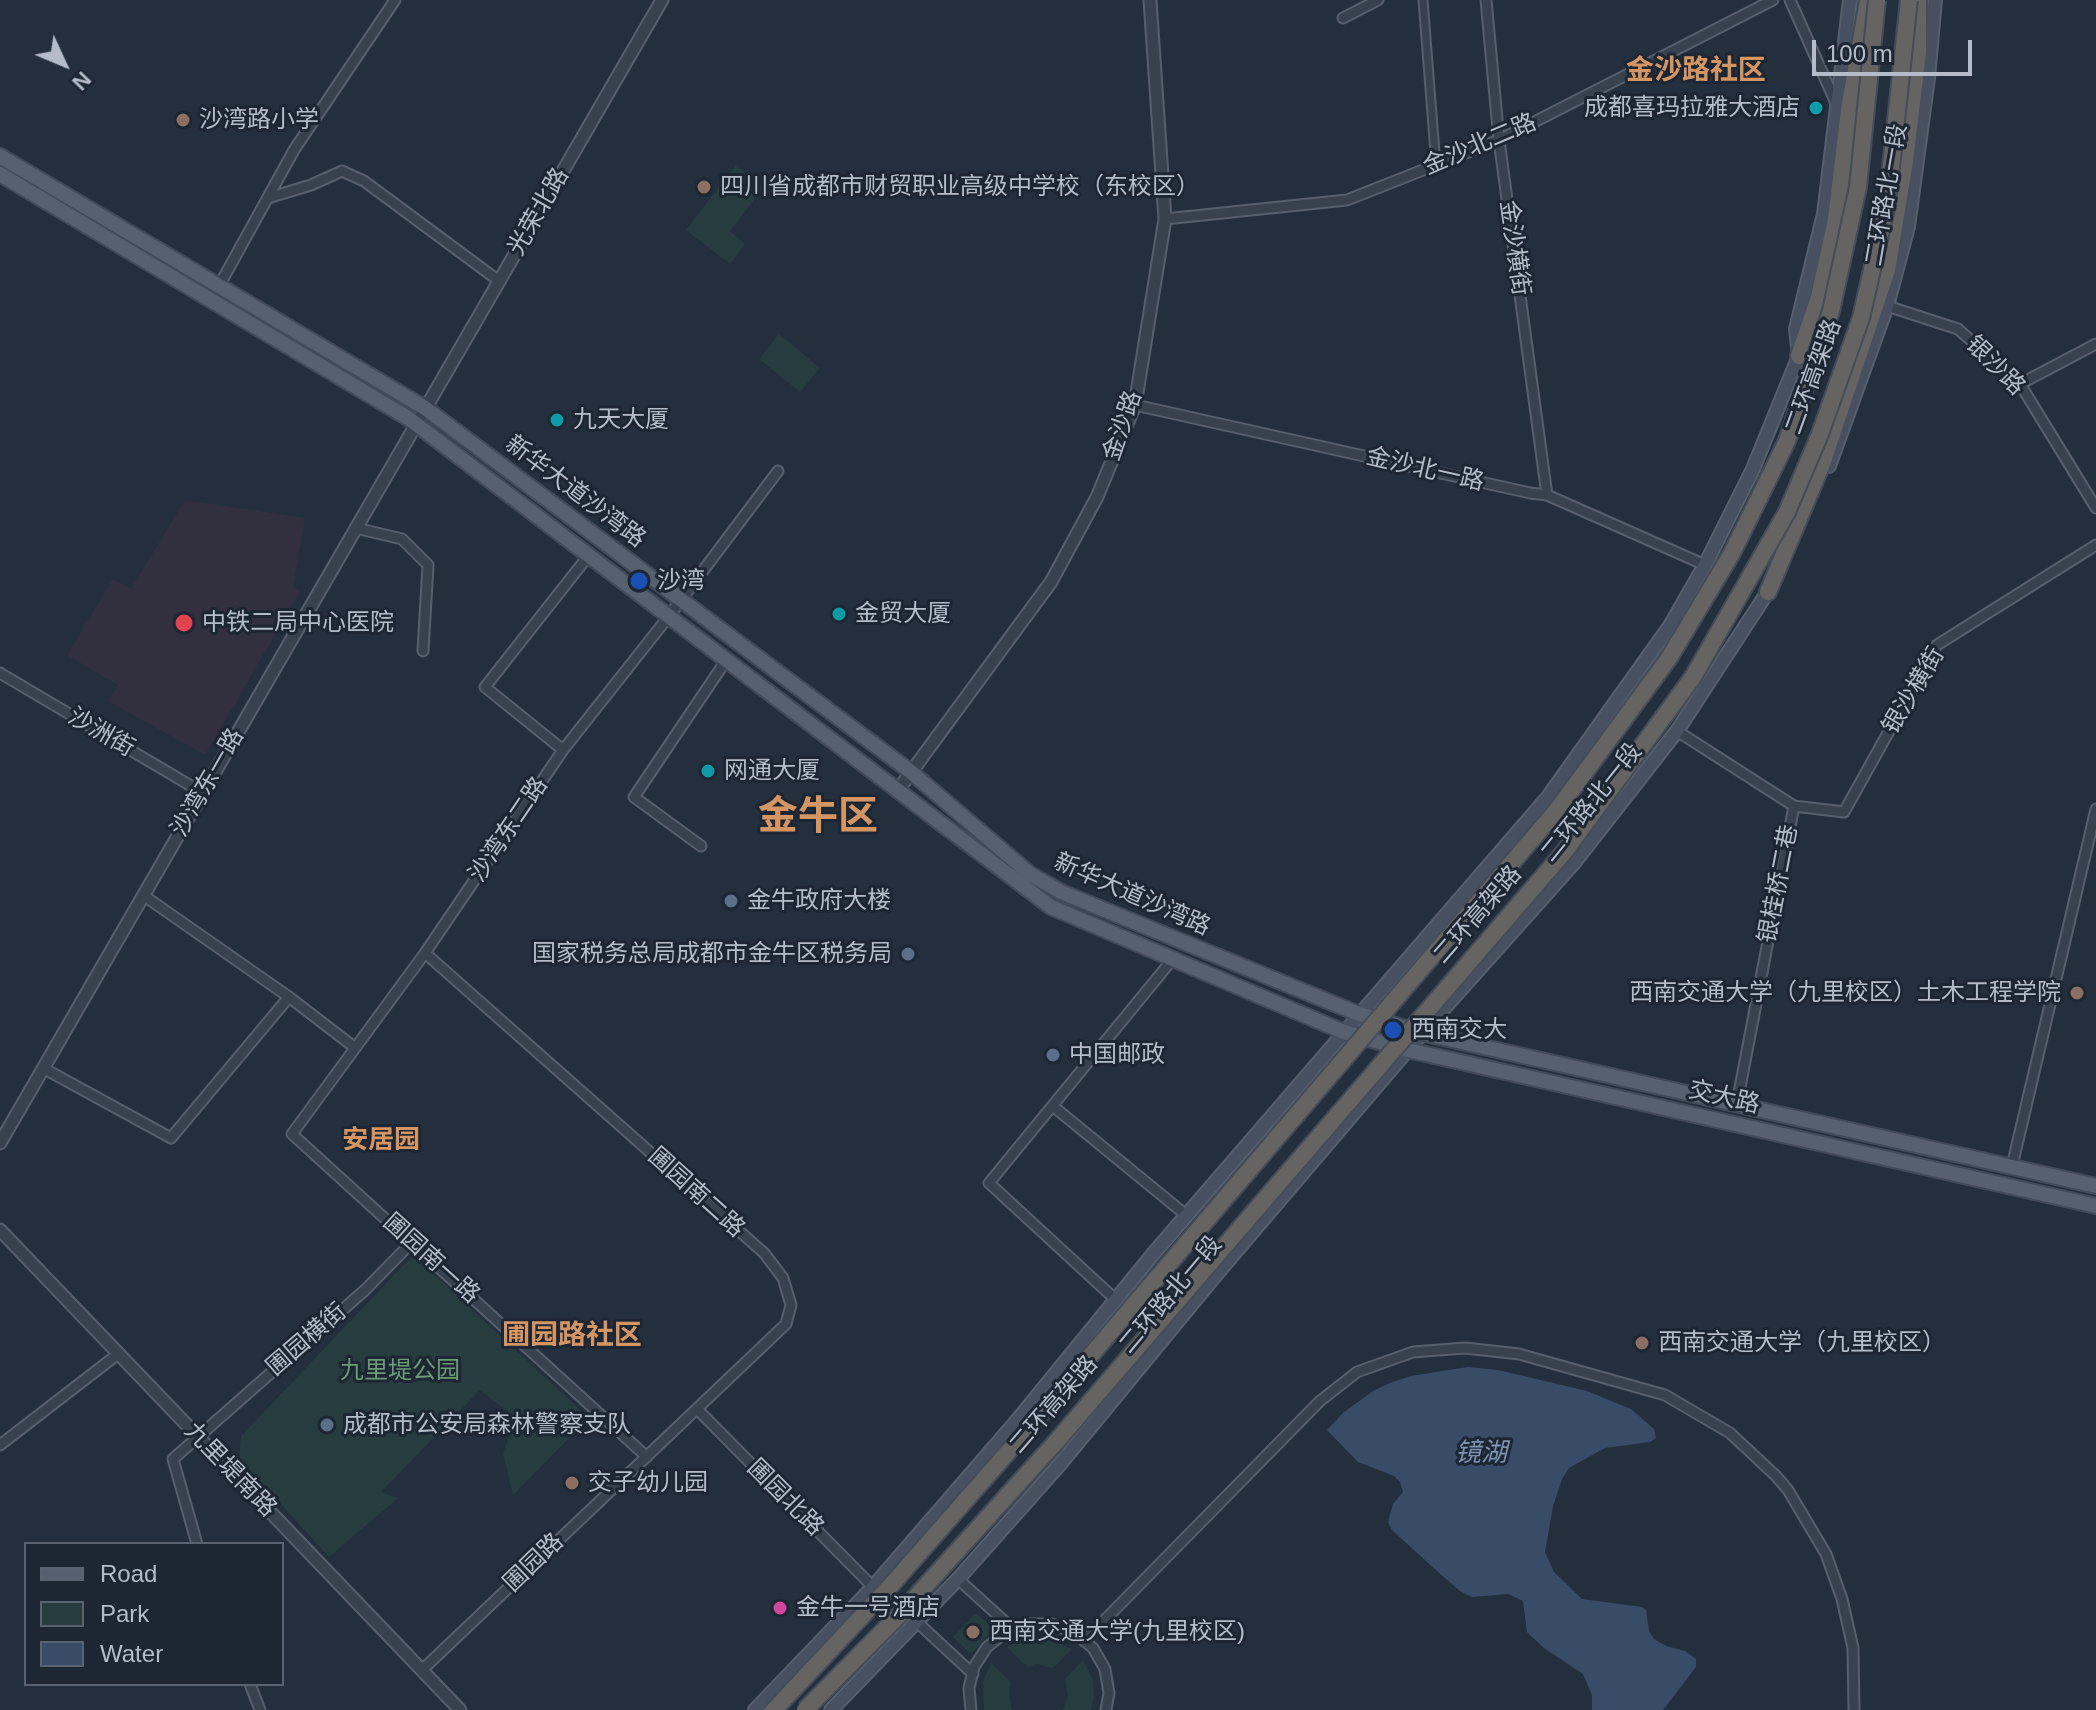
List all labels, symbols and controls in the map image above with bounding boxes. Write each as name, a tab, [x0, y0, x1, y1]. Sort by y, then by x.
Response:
north arrow	[24, 24, 104, 104]
scale bar	[1816, 24, 1976, 74]
text: 100 m	[1826, 40, 1893, 67]
district label: 金沙路社区	[1626, 54, 1766, 88]
text: N	[67, 67, 96, 95]
place label: 成都喜玛拉雅大酒店	[1584, 94, 1800, 122]
marker: 成都喜玛拉雅大酒店	[1807, 99, 1825, 117]
place label: 沙湾路小学	[199, 106, 319, 134]
street label: 金沙北二路	[1419, 108, 1541, 182]
marker: 沙湾路小学	[174, 111, 192, 129]
street label: 二环路北一段	[1860, 122, 1914, 268]
street label: 光荣北路	[503, 163, 575, 261]
place label: 四川省成都市财贸职业高级中学校（东校区）	[720, 173, 1200, 201]
marker: 四川省成都市财贸职业高级中学校（东校区）	[695, 178, 713, 196]
street label: 金沙横街	[1493, 198, 1535, 298]
street label: 二环高架路	[1780, 316, 1848, 438]
street label: 银沙路	[1959, 330, 2031, 402]
street label: 金沙路	[1098, 387, 1148, 465]
place label: 九天大厦	[573, 406, 669, 434]
marker: 九天大厦	[548, 411, 566, 429]
street label: 新华大道沙湾路	[499, 430, 651, 554]
street label: 金沙北一路	[1363, 442, 1487, 498]
place label: 沙湾	[657, 567, 705, 595]
marker: 沙湾	[628, 570, 650, 592]
place label: 金贸大厦	[855, 600, 951, 628]
marker: 金贸大厦	[830, 605, 848, 623]
place label: 中铁二局中心医院	[202, 609, 394, 637]
marker: 中铁二局中心医院	[173, 612, 195, 634]
street label: 银沙横街	[1877, 642, 1951, 740]
street label: 沙洲街	[63, 703, 139, 763]
street label: 沙湾东一路	[166, 724, 250, 842]
street label: 二环路北一段	[1535, 738, 1649, 868]
place label: 网通大厦	[724, 757, 820, 785]
marker: 网通大厦	[699, 762, 717, 780]
street label: 沙湾东二路	[464, 772, 554, 888]
district label: 金牛区	[758, 794, 878, 842]
street label: 银桂桥二巷	[1753, 822, 1805, 946]
street label: 新华大道沙湾路	[1049, 848, 1215, 942]
street label: 二环高架路	[1428, 860, 1528, 970]
place label: 金牛政府大楼	[747, 887, 891, 915]
marker: 金牛政府大楼	[722, 892, 740, 910]
place label: 国家税务总局成都市金牛区税务局	[532, 940, 892, 968]
marker: 国家税务总局成都市金牛区税务局	[899, 945, 917, 963]
place label: 西南交通大学（九里校区）土木工程学院	[1629, 979, 2061, 1007]
marker: 西南交通大学（九里校区）土木工程学院	[2068, 984, 2086, 1002]
place label: 西南交大	[1411, 1016, 1507, 1044]
marker: 西南交大	[1382, 1019, 1404, 1041]
place label: 中国邮政	[1069, 1041, 1165, 1069]
marker: 中国邮政	[1044, 1046, 1062, 1064]
street label: 交大路	[1686, 1076, 1762, 1120]
district label: 安居园	[342, 1125, 420, 1157]
street label: 圃园南二路	[642, 1142, 750, 1244]
street label: 圃园南一路	[377, 1208, 485, 1310]
street label: 二环路北一段	[1114, 1231, 1228, 1359]
street label: 圃园横街	[261, 1298, 353, 1382]
district label: 圃园路社区	[502, 1319, 642, 1353]
place label: 西南交通大学（九里校区）	[1658, 1329, 1946, 1357]
marker: 西南交通大学（九里校区）	[1633, 1334, 1651, 1352]
street label: 二环高架路	[1004, 1350, 1104, 1460]
park label: 九里堤公园	[340, 1357, 460, 1385]
place label: 成都市公安局森林警察支队	[343, 1411, 631, 1439]
marker: 成都市公安局森林警察支队	[318, 1416, 336, 1434]
street label: 九里堤南路	[178, 1417, 282, 1523]
water label: 镜湖	[1455, 1438, 1507, 1470]
street label: 圃园北路	[741, 1454, 829, 1542]
place label: 交子幼儿园	[588, 1469, 708, 1497]
marker: 交子幼儿园	[563, 1474, 581, 1492]
street label: 圃园路	[498, 1528, 570, 1598]
legend	[24, 1542, 284, 1686]
text: Road	[100, 1560, 157, 1587]
place label: 金牛一号酒店	[796, 1594, 940, 1622]
marker: 金牛一号酒店	[771, 1599, 789, 1617]
text: Park	[100, 1600, 149, 1627]
place label: 西南交通大学(九里校区)	[989, 1618, 1245, 1646]
marker: 西南交通大学(九里校区)	[964, 1623, 982, 1641]
text: Water	[100, 1640, 163, 1667]

